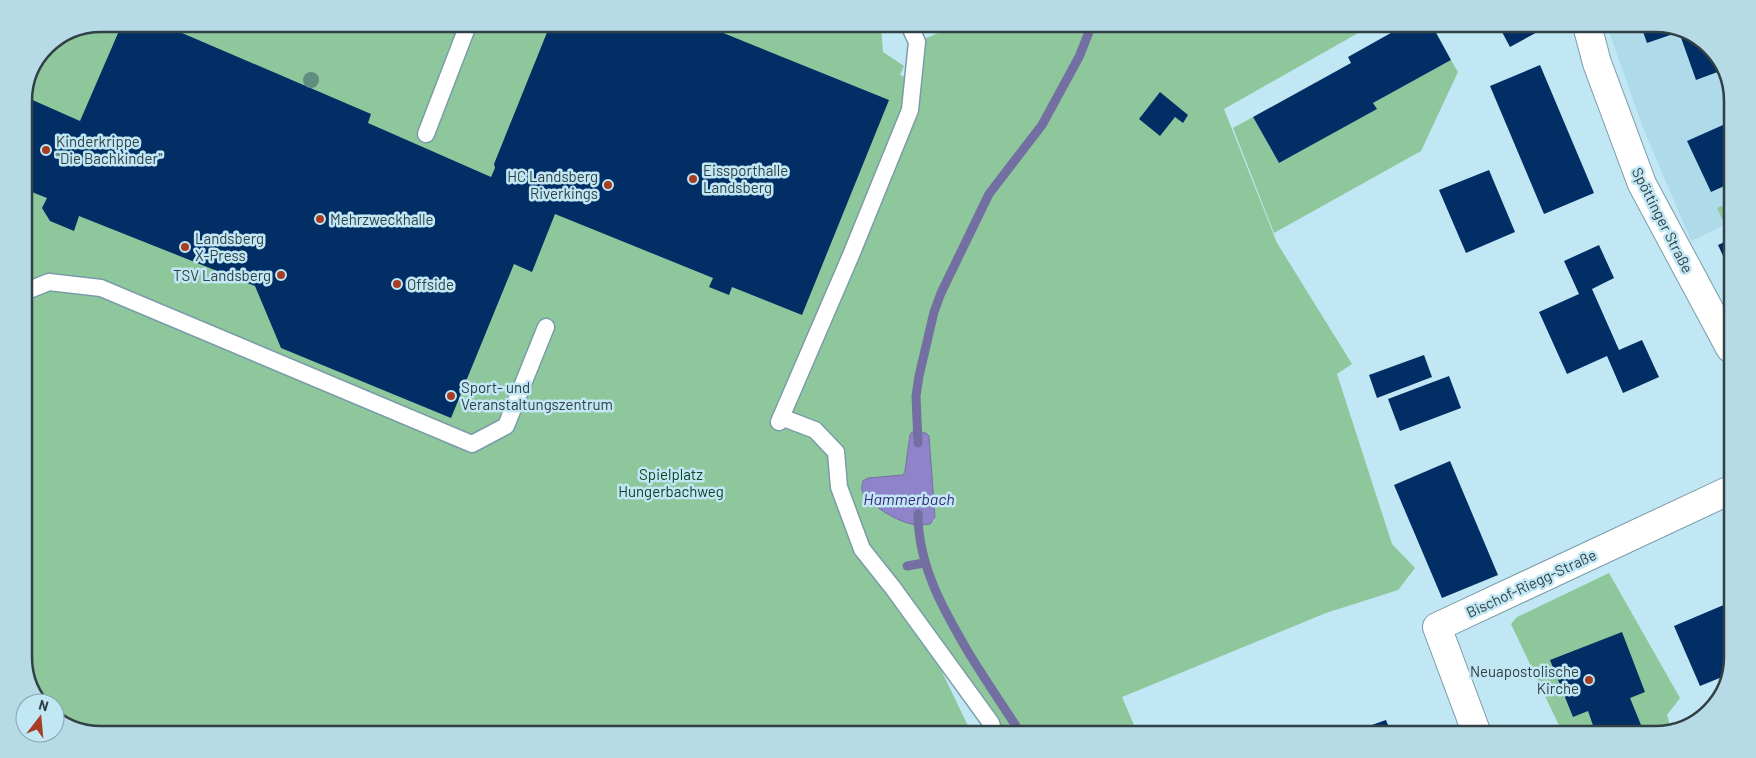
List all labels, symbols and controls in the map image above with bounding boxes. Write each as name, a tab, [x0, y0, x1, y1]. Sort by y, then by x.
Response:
place label: Kinderkrippe "Die Bachkinder"	[56, 132, 162, 167]
marker: Kinderkrippe "Die Bachkinder"	[40, 144, 52, 156]
place label: Eissporthalle Landsberg	[703, 161, 788, 196]
street label: Spöttinger Straße	[1629, 164, 1697, 276]
place label: HC Landsberg Riverkings	[507, 167, 598, 202]
marker: Eissporthalle Landsberg	[687, 173, 699, 185]
marker: HC Landsberg Riverkings	[602, 179, 614, 191]
place label: Mehrzweckhalle	[330, 210, 434, 228]
marker: Mehrzweckhalle	[314, 213, 326, 225]
place label: Landsberg X-Press	[195, 229, 264, 264]
marker: Landsberg X-Press	[179, 241, 191, 253]
place label: TSV Landsberg	[173, 266, 271, 284]
marker: TSV Landsberg	[275, 269, 287, 281]
place label: Offside	[407, 275, 454, 293]
marker: Offside	[391, 278, 403, 290]
place label: Sport- und Veranstaltungszentrum	[461, 378, 613, 413]
marker: Sport- und Veranstaltungszentrum	[445, 390, 457, 402]
park label: Spielplatz Hungerbachweg	[618, 465, 724, 500]
water label: Hammerbach	[863, 489, 955, 508]
street label: Bischof-Riegg-Straße	[1463, 545, 1599, 621]
place label: Neuapostolische Kirche	[1470, 662, 1579, 697]
marker: Neuapostolische Kirche	[1583, 674, 1595, 686]
north arrow	[15, 693, 65, 743]
text: N	[37, 696, 51, 714]

